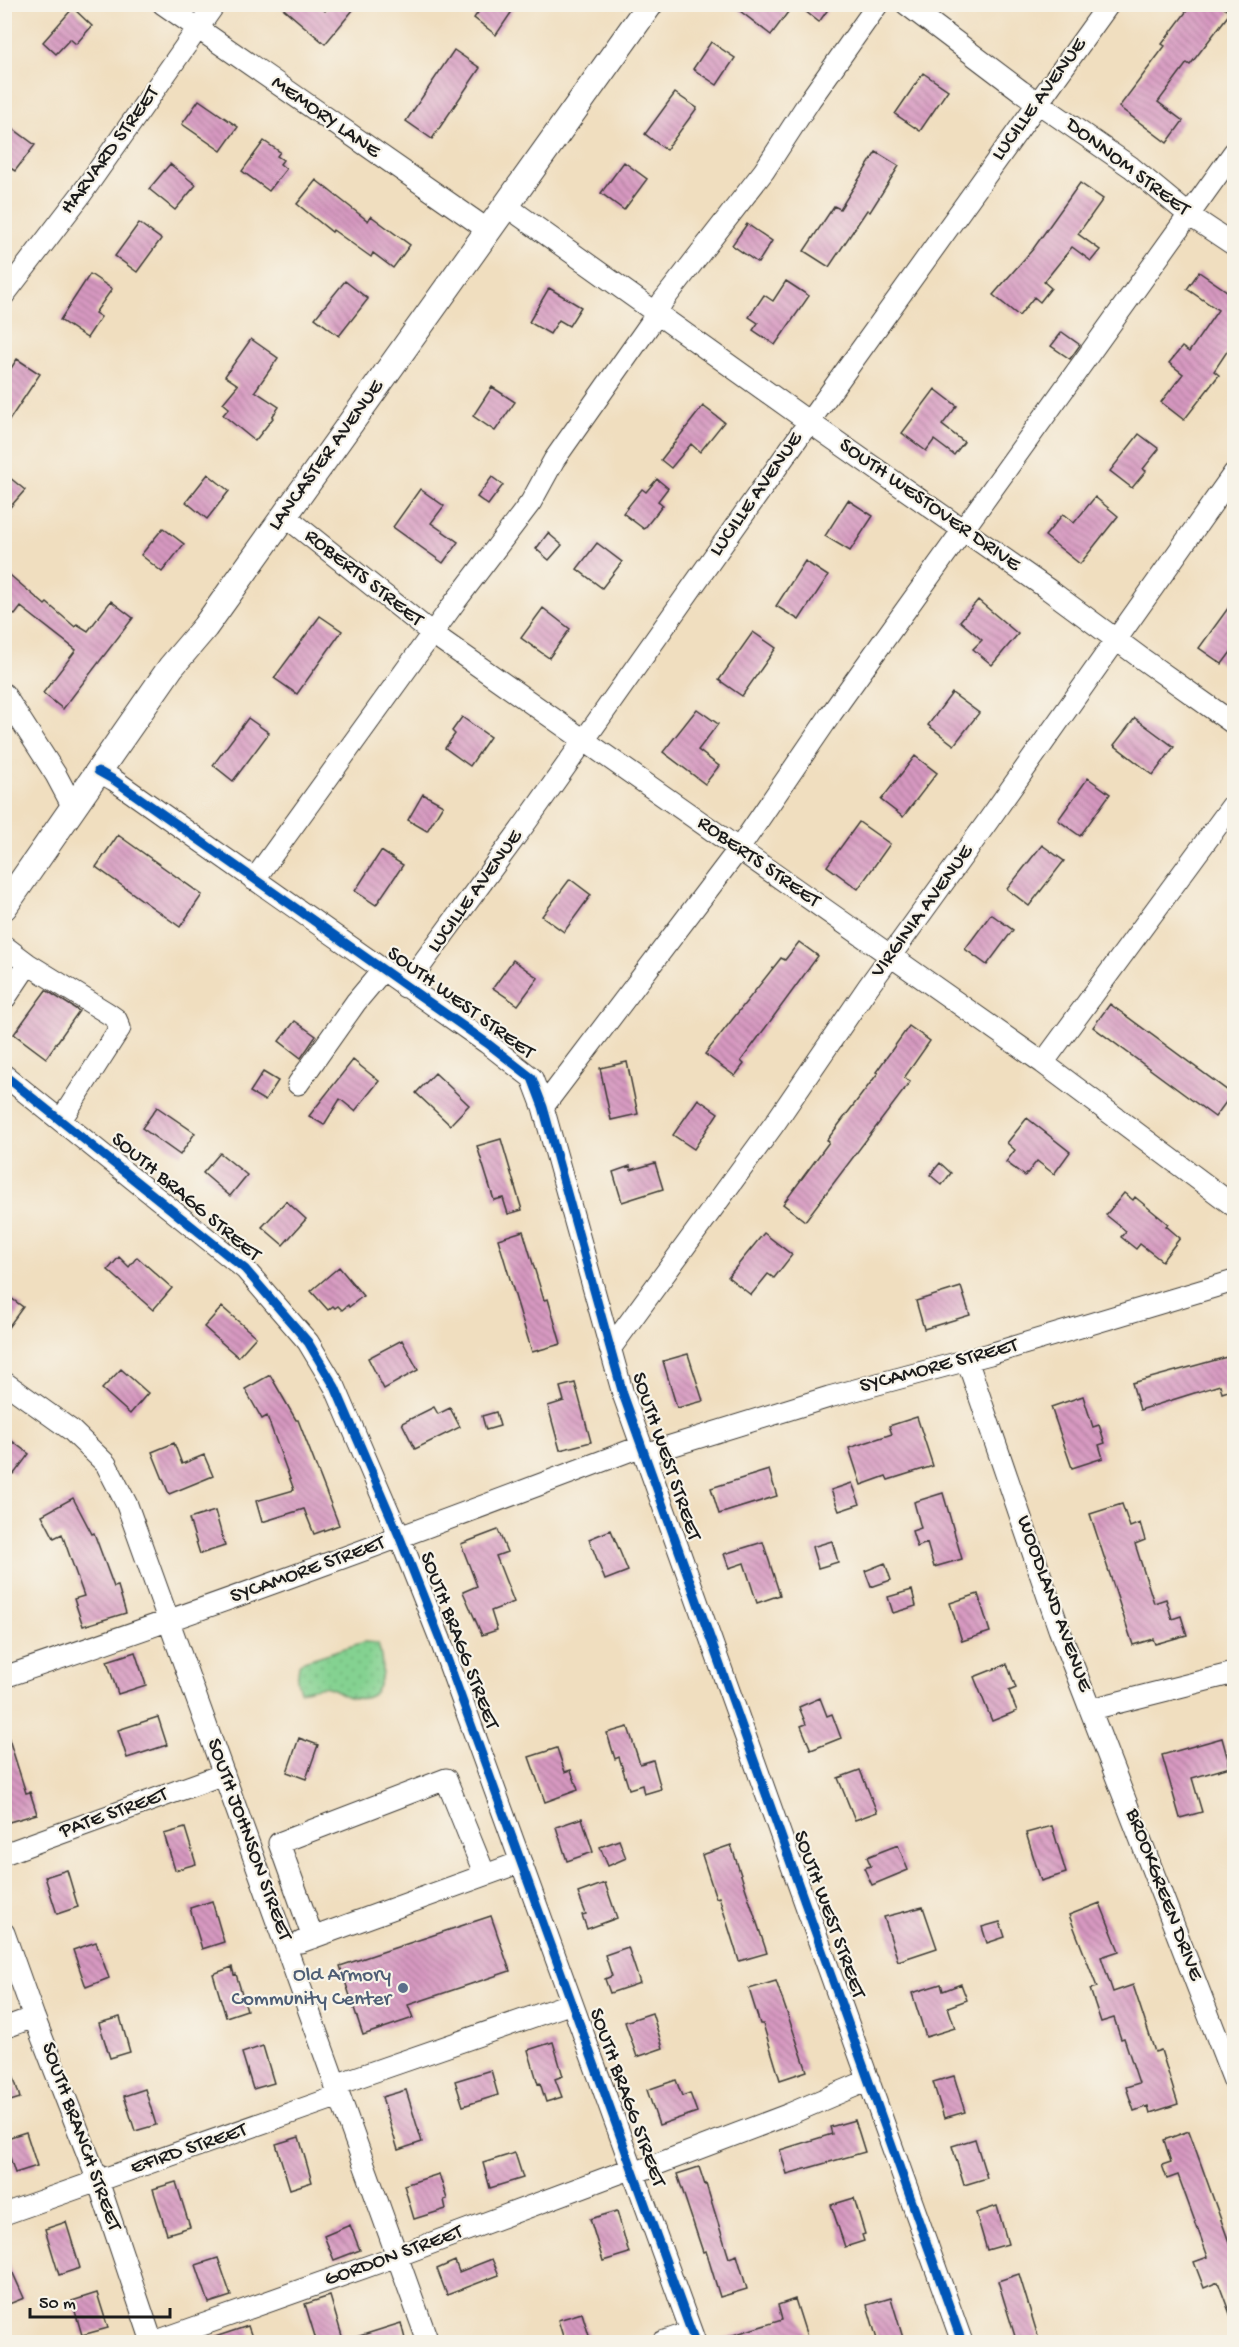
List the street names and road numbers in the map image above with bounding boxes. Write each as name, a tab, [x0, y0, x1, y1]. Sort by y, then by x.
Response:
street label: LUCILLE AVENUE	[987, 33, 1093, 166]
street label: MEMORY LANE	[266, 71, 385, 165]
street label: HARVARD STREET	[56, 81, 166, 220]
street label: DONNOM STREET	[1058, 112, 1195, 223]
street label: LANCASTER AVENUE	[264, 375, 391, 536]
street label: LUCILLE AVENUE	[705, 427, 810, 562]
street label: SOUTH WESTOVER DRIVE	[833, 434, 1025, 579]
street label: ROBERTS STREET	[298, 525, 428, 634]
street label: ROBERTS STREET	[692, 811, 825, 915]
street label: LUCILLE AVENUE	[423, 825, 529, 958]
street label: VIRGINIA AVENUE	[866, 840, 980, 984]
street label: SOUTH WEST STREET	[381, 942, 539, 1066]
street label: SOUTH BRAGG STREET	[105, 1128, 266, 1269]
street label: SYCAMORE STREET	[857, 1334, 1022, 1400]
street label: SOUTH WEST STREET	[624, 1370, 706, 1545]
street label: WOODLAND AVENUE	[1010, 1513, 1097, 1696]
street label: SYCAMORE STREET	[227, 1531, 390, 1611]
street label: SOUTH BRAGG STREET	[413, 1549, 504, 1734]
street label: SOUTH JOHNSON STREET	[200, 1736, 297, 1945]
street label: PATE STREET	[56, 1783, 172, 1845]
street label: BROOKGREEN DRIVE	[1118, 1805, 1208, 1985]
street label: SOUTH WEST STREET	[786, 1828, 870, 2003]
street label: SOUTH BRAGG STREET	[582, 2005, 670, 2192]
street label: SOUTH BRANCH STREET	[34, 2039, 126, 2236]
street label: EFIRD STREET	[127, 2118, 251, 2182]
street label: GORDON STREET	[322, 2220, 467, 2294]

